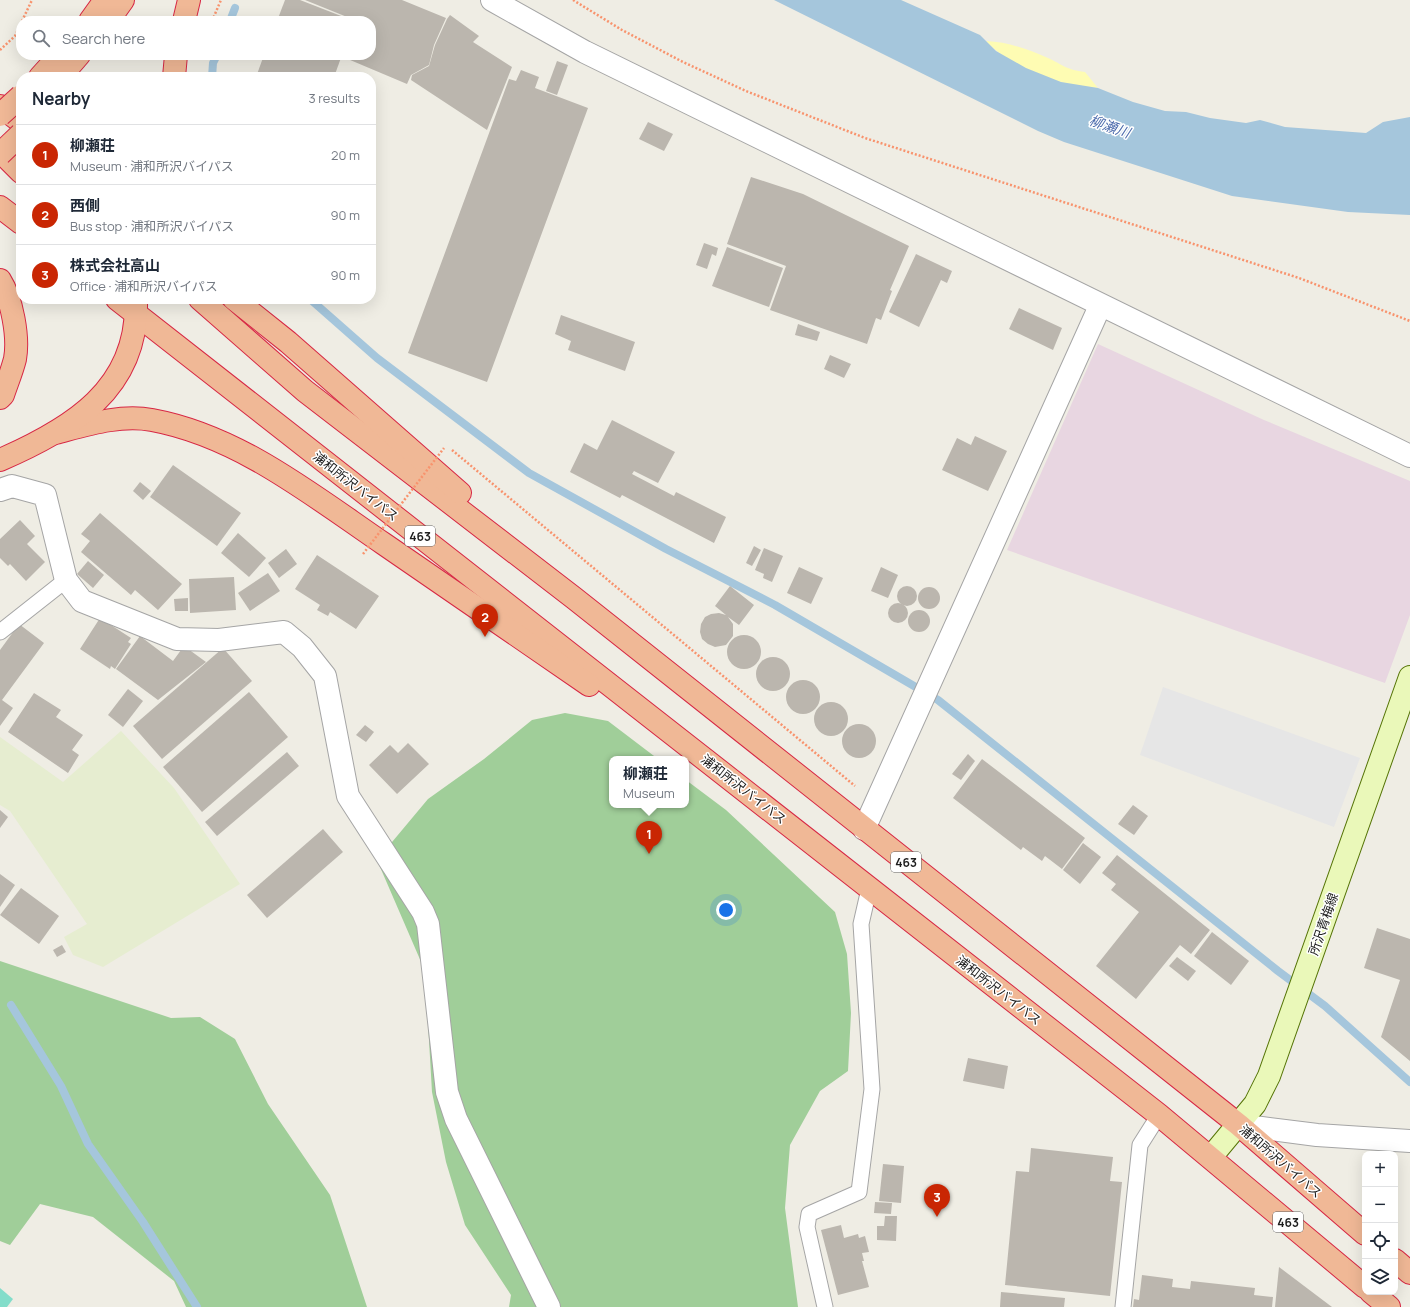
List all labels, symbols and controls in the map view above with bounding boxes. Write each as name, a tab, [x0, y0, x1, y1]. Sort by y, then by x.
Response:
search box	[16, 16, 376, 60]
icon: search	[30, 27, 52, 49]
text: Search here	[62, 28, 145, 49]
text: Nearby	[32, 87, 90, 110]
text: 3 results	[308, 89, 360, 107]
water label: 柳瀬川	[1087, 110, 1135, 142]
text: 柳瀬荘	[70, 135, 115, 156]
text: 1	[42, 146, 48, 164]
text: 20 m	[331, 146, 360, 164]
text: Museum · 浦和所沢バイパス	[70, 157, 234, 175]
text: 西側	[70, 195, 100, 216]
text: 2	[41, 206, 49, 224]
text: 90 m	[330, 206, 360, 224]
text: Bus stop · 浦和所沢バイパス	[70, 217, 234, 235]
text: 株式会社高山	[70, 255, 160, 276]
text: 3	[41, 266, 49, 284]
text: 90 m	[330, 266, 360, 284]
text: Office · 浦和所沢バイパス	[70, 277, 218, 295]
street label: 浦和所沢バイパス	[310, 447, 402, 525]
road number: 463	[405, 526, 435, 546]
pin: 2	[472, 604, 498, 637]
street label: 浦和所沢バイパス	[698, 750, 790, 828]
popup	[609, 756, 689, 808]
text: 柳瀬荘	[623, 763, 668, 784]
text: Museum	[623, 784, 675, 802]
pin: 1	[636, 821, 662, 854]
road number: 463	[891, 852, 921, 872]
street label: 所沢青梅線	[1304, 890, 1342, 958]
your location	[716, 900, 736, 920]
street label: 浦和所沢バイパス	[953, 951, 1045, 1029]
street label: 浦和所沢バイパス	[1236, 1120, 1326, 1202]
map controls	[1362, 1151, 1398, 1295]
button: +	[1362, 1151, 1398, 1187]
pin: 3	[924, 1184, 950, 1217]
button: −	[1362, 1187, 1398, 1223]
road number: 463	[1273, 1212, 1303, 1232]
button: locate	[1362, 1223, 1398, 1259]
button: layers	[1362, 1259, 1398, 1295]

